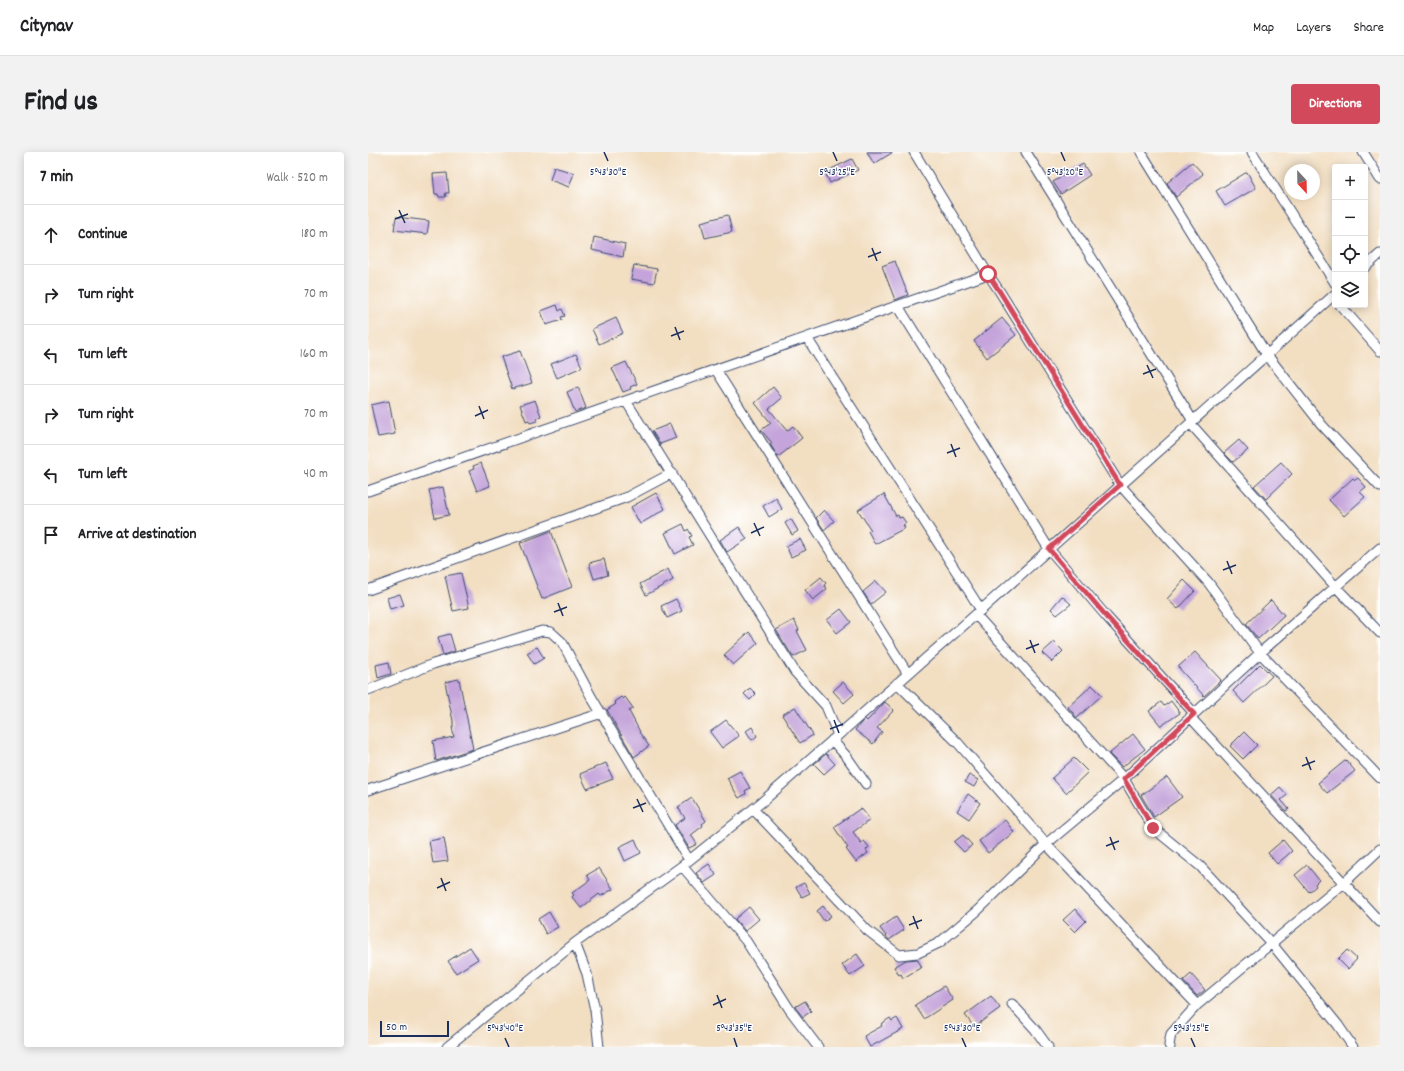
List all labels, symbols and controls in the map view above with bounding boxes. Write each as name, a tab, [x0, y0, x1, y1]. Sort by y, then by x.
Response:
text: Citynav	[20, 14, 73, 41]
text: Map	[1253, 18, 1274, 38]
text: Layers	[1296, 18, 1331, 38]
text: Share	[1353, 18, 1384, 38]
text: Find us	[24, 84, 98, 124]
button: Directions	[1291, 84, 1380, 124]
north arrow	[1284, 164, 1320, 200]
map controls	[1332, 164, 1368, 308]
button: +	[1332, 164, 1368, 200]
text: 7 min	[40, 166, 73, 190]
text: 5°43'30"E	[590, 166, 627, 180]
text: 5°43'25"E	[819, 166, 855, 180]
text: 5°43'20"E	[1047, 166, 1084, 180]
text: Walk · 520 m	[266, 169, 328, 188]
button: −	[1332, 200, 1368, 236]
icon: ahead	[40, 224, 62, 246]
text: Continue	[78, 224, 127, 246]
text: 180 m	[301, 225, 328, 244]
button: locate	[1332, 236, 1368, 272]
route start	[979, 265, 997, 283]
button: layers	[1332, 272, 1368, 308]
icon: right	[40, 284, 62, 306]
text: Turn right	[78, 284, 134, 306]
text: 70 m	[304, 285, 328, 304]
icon: left	[40, 344, 62, 366]
text: Turn left	[78, 344, 127, 366]
text: 160 m	[300, 345, 328, 364]
icon: right	[40, 404, 62, 426]
text: Turn right	[78, 404, 134, 426]
text: 70 m	[304, 405, 328, 424]
icon: left	[40, 464, 62, 486]
text: Turn left	[78, 464, 127, 486]
text: 40 m	[304, 465, 328, 484]
icon: arrive	[40, 524, 62, 546]
text: Arrive at destination	[78, 524, 196, 546]
route end	[1144, 819, 1162, 837]
scale bar	[380, 1019, 449, 1038]
text: 50 m	[386, 1020, 407, 1036]
text: 5°43'40"E	[487, 1022, 524, 1036]
text: 5°43'35"E	[716, 1022, 752, 1036]
text: 5°43'30"E	[944, 1022, 981, 1036]
text: 5°43'25"E	[1173, 1022, 1209, 1036]

